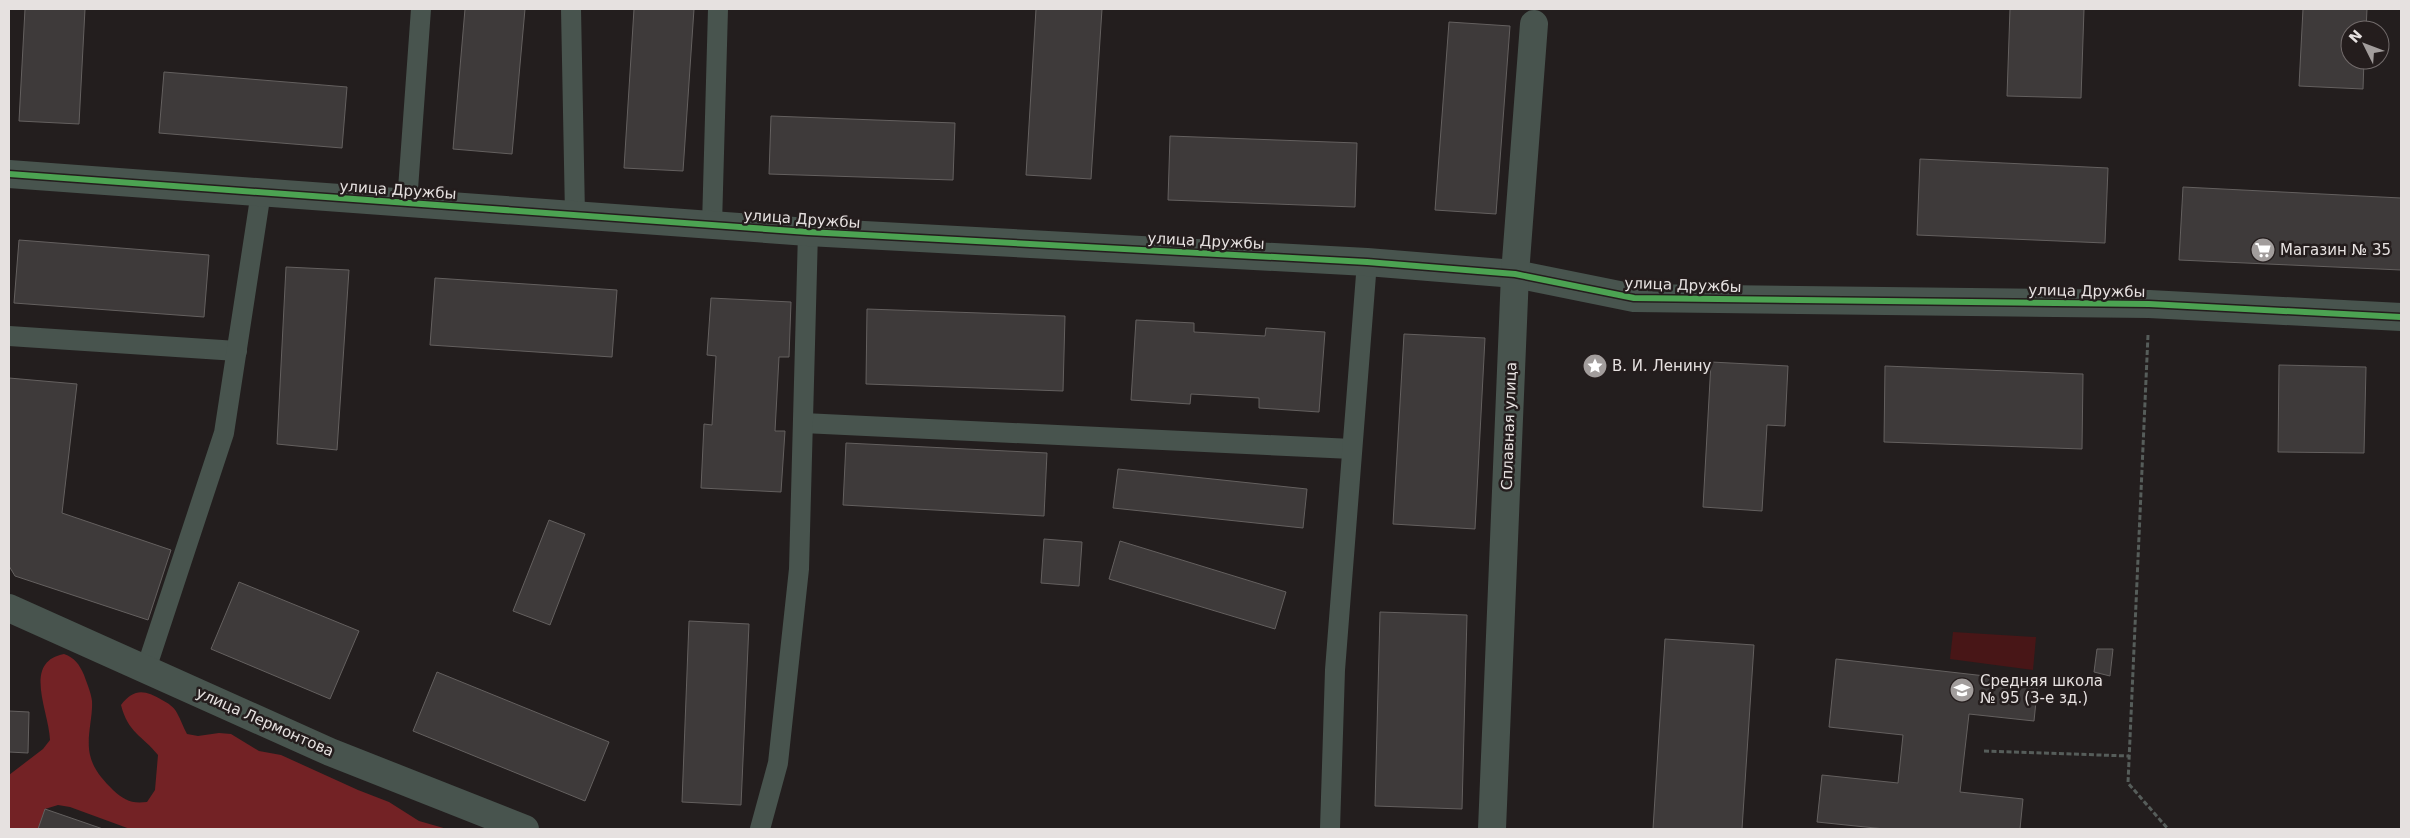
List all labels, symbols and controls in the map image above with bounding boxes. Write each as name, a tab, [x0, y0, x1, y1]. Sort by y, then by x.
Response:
north arrow	[2340, 20, 2390, 70]
text: N	[2345, 27, 2365, 46]
street label: улица Дружбы	[339, 177, 457, 203]
street label: улица Дружбы	[743, 206, 861, 232]
street label: улица Дружбы	[1147, 229, 1265, 253]
supermarket icon: Магазин № 35	[2250, 237, 2276, 263]
place label: Магазин № 35	[2280, 241, 2391, 259]
street label: улица Дружбы	[1624, 274, 1742, 296]
street label: улица Дружбы	[2028, 281, 2146, 301]
place icon: В. И. Ленину	[1582, 353, 1608, 379]
place label: В. И. Ленину	[1612, 357, 1711, 375]
street label: Сплавная улица	[1498, 362, 1520, 490]
place label: Средняя школа № 95 (3-е зд.)	[1980, 672, 2103, 707]
school or university icon: Средняя школа № 95 (3-е зд.)	[1949, 677, 1975, 703]
street label: улица Лермонтова	[193, 684, 337, 760]

